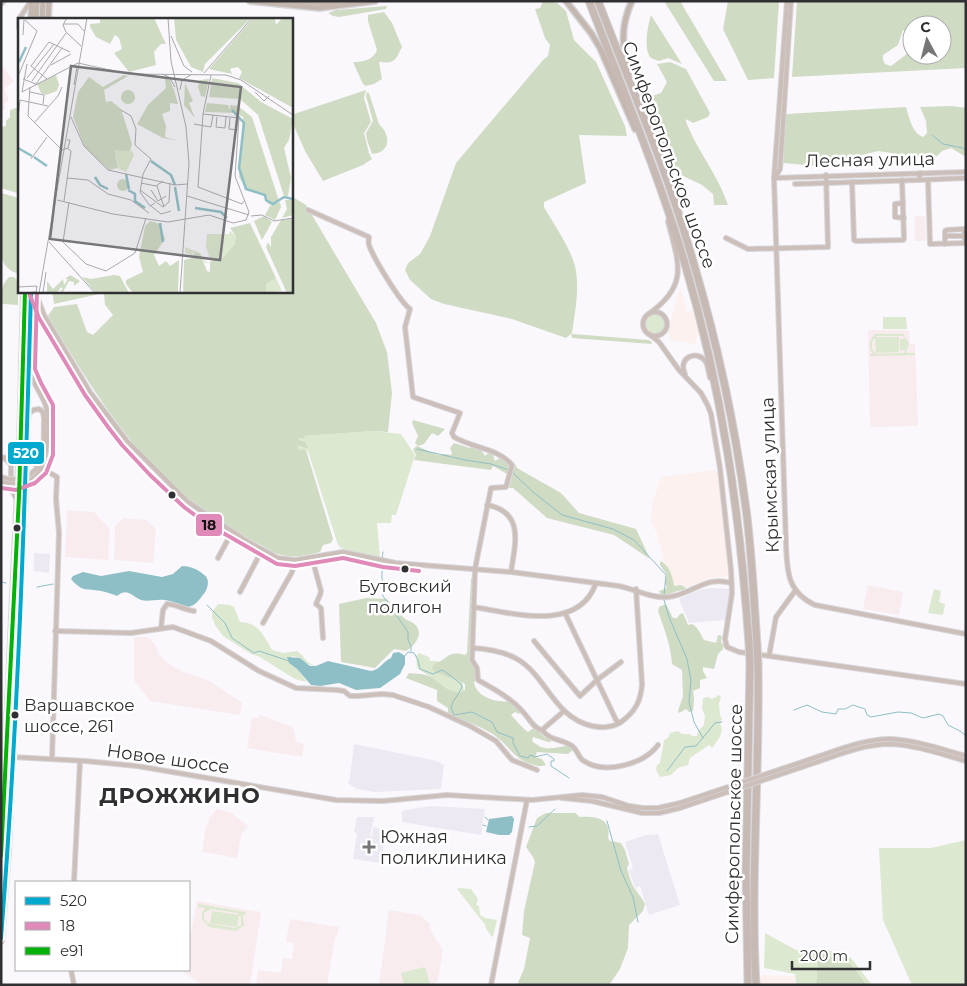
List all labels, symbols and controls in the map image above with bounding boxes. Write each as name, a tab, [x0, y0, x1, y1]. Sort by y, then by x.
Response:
north arrow	[902, 15, 952, 65]
inset map	[18, 18, 292, 292]
text: С	[919, 18, 932, 37]
street label: Симферопольское шоссе	[618, 38, 720, 272]
street label: Лесная улица	[805, 148, 935, 172]
street label: Крымская улица	[756, 397, 784, 553]
line badge: 520	[7, 441, 45, 465]
text: 520	[13, 444, 39, 462]
unlabelled marker	[167, 490, 177, 500]
line badge: 18	[195, 513, 223, 537]
text: 18	[202, 516, 216, 534]
unlabelled marker	[12, 523, 22, 533]
marker: Бутовский полигон	[400, 564, 410, 574]
place label: Бутовский полигон	[358, 576, 452, 617]
place label: Варшавское шоссе, 261	[24, 695, 135, 736]
street label: Симферопольское шоссе	[721, 704, 747, 944]
marker: Варшавское шоссе, 261	[10, 710, 20, 720]
street label: Новое шоссе	[105, 740, 231, 778]
district label: ДРОЖЖИНО	[99, 782, 261, 809]
place label: Южная поликлиника	[380, 826, 507, 869]
marker: Южная поликлиника	[362, 840, 376, 854]
legend	[15, 881, 190, 971]
text: 520	[60, 891, 87, 910]
text: 18	[60, 916, 75, 935]
scale bar	[792, 938, 870, 970]
text: е91	[60, 941, 84, 960]
text: 200 m	[800, 946, 848, 965]

